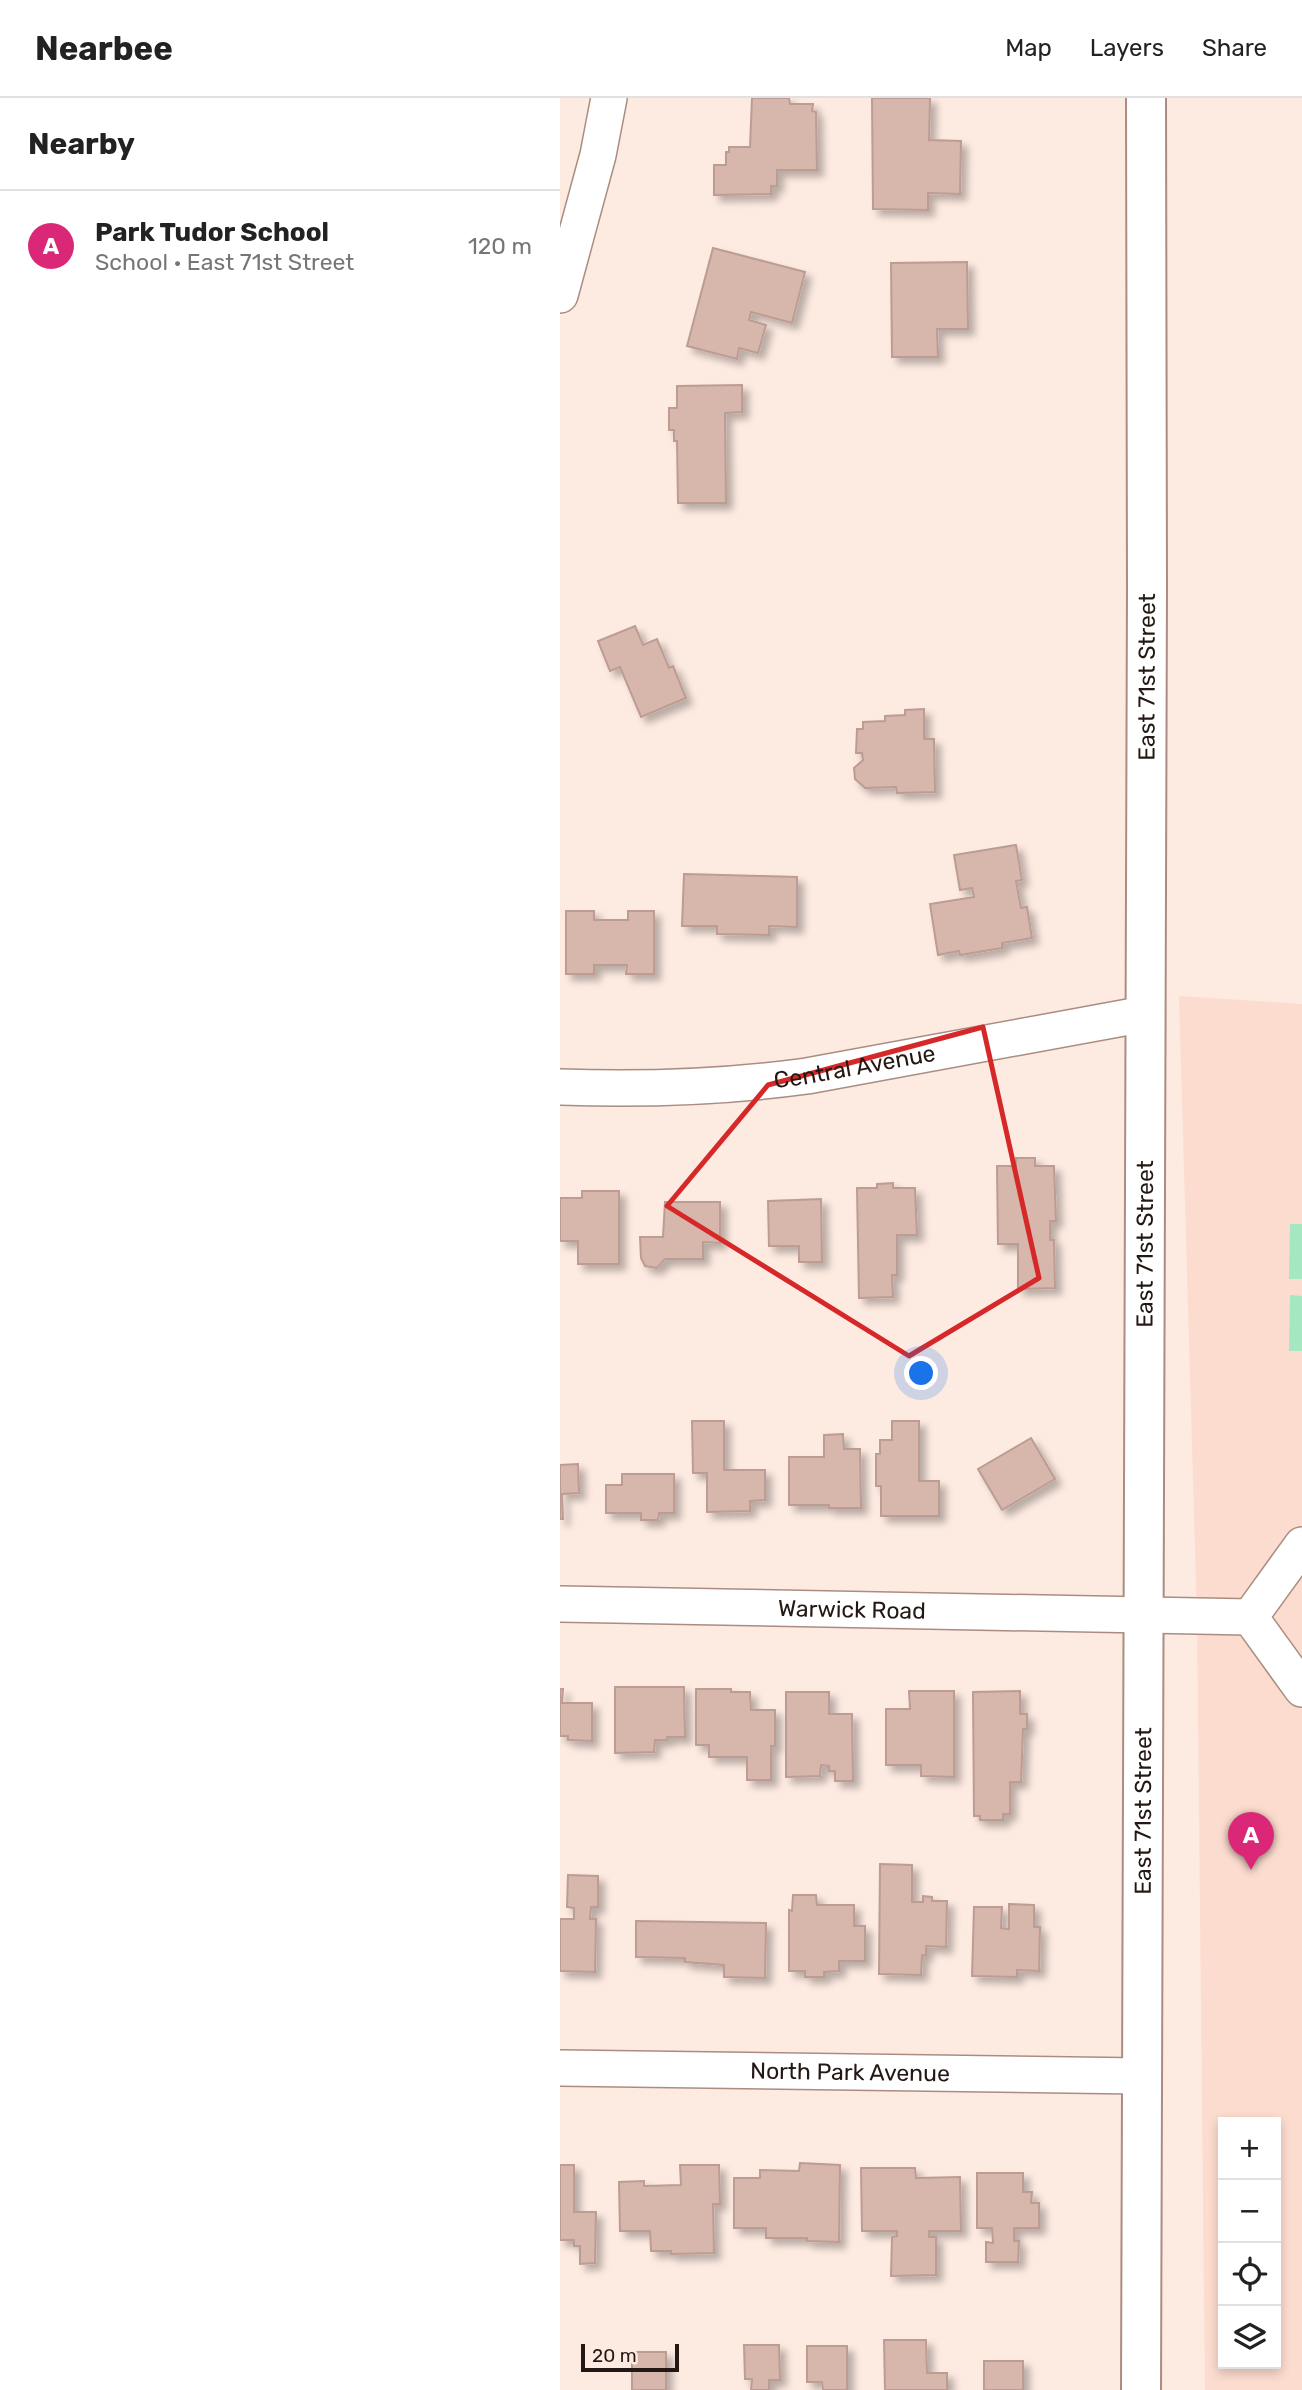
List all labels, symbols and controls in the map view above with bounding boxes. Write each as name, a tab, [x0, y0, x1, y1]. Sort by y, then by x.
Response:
text: Nearbee	[35, 29, 173, 68]
text: Map	[1005, 34, 1052, 62]
text: Layers	[1090, 34, 1164, 62]
text: Share	[1202, 34, 1267, 62]
text: Nearby	[28, 126, 135, 162]
text: Park Tudor School	[95, 217, 329, 248]
text: A	[43, 232, 59, 260]
text: 120 m	[468, 232, 532, 260]
text: School · East 71st Street	[95, 248, 354, 276]
street label: East 71st Street	[1132, 593, 1161, 761]
street label: Central Avenue	[772, 1039, 938, 1094]
street label: East 71st Street	[1131, 1160, 1159, 1328]
your location	[904, 1356, 938, 1390]
street label: Warwick Road	[778, 1594, 926, 1625]
street label: East 71st Street	[1129, 1727, 1157, 1895]
pin: A	[1228, 1812, 1274, 1870]
street label: North Park Avenue	[750, 2057, 950, 2087]
map controls	[1218, 2117, 1281, 2369]
button: +	[1218, 2117, 1281, 2180]
button: −	[1218, 2180, 1281, 2243]
button: locate	[1218, 2243, 1281, 2306]
button: layers	[1218, 2306, 1281, 2369]
scale bar	[581, 2341, 679, 2373]
text: 20 m	[592, 2344, 637, 2367]

